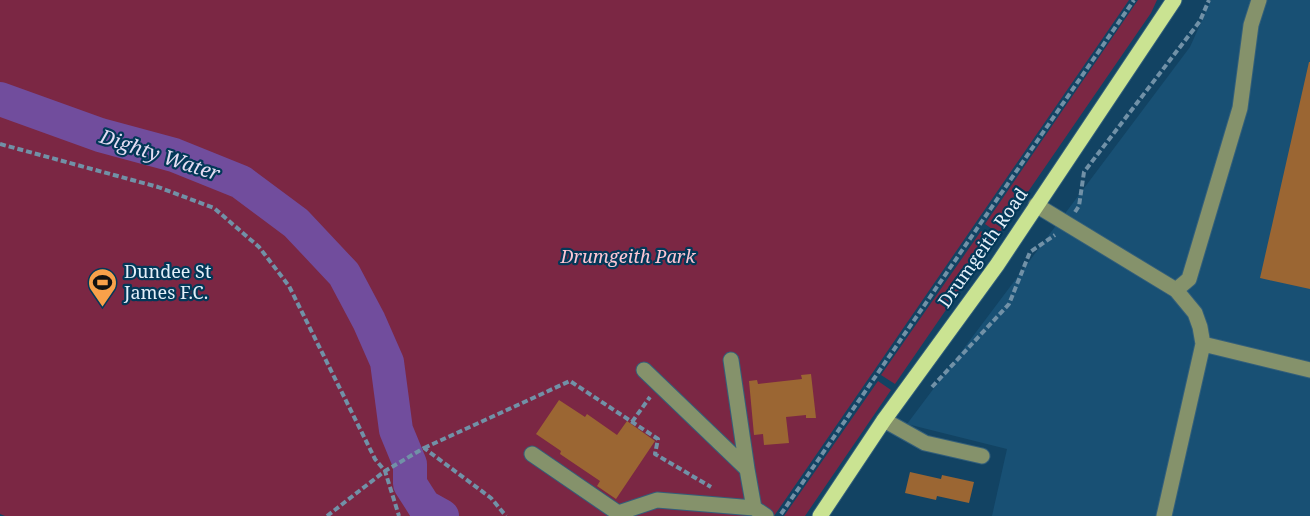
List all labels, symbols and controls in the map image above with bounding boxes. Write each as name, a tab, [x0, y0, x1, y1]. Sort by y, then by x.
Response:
water label: Dighty Water	[96, 122, 224, 187]
street label: Drumgeith Road	[932, 183, 1032, 312]
park label: Drumgeith Park	[559, 244, 696, 268]
place label: Dundee St James F.C.	[123, 259, 211, 304]
sports icon: Dundee St James F.C.	[87, 266, 119, 308]

